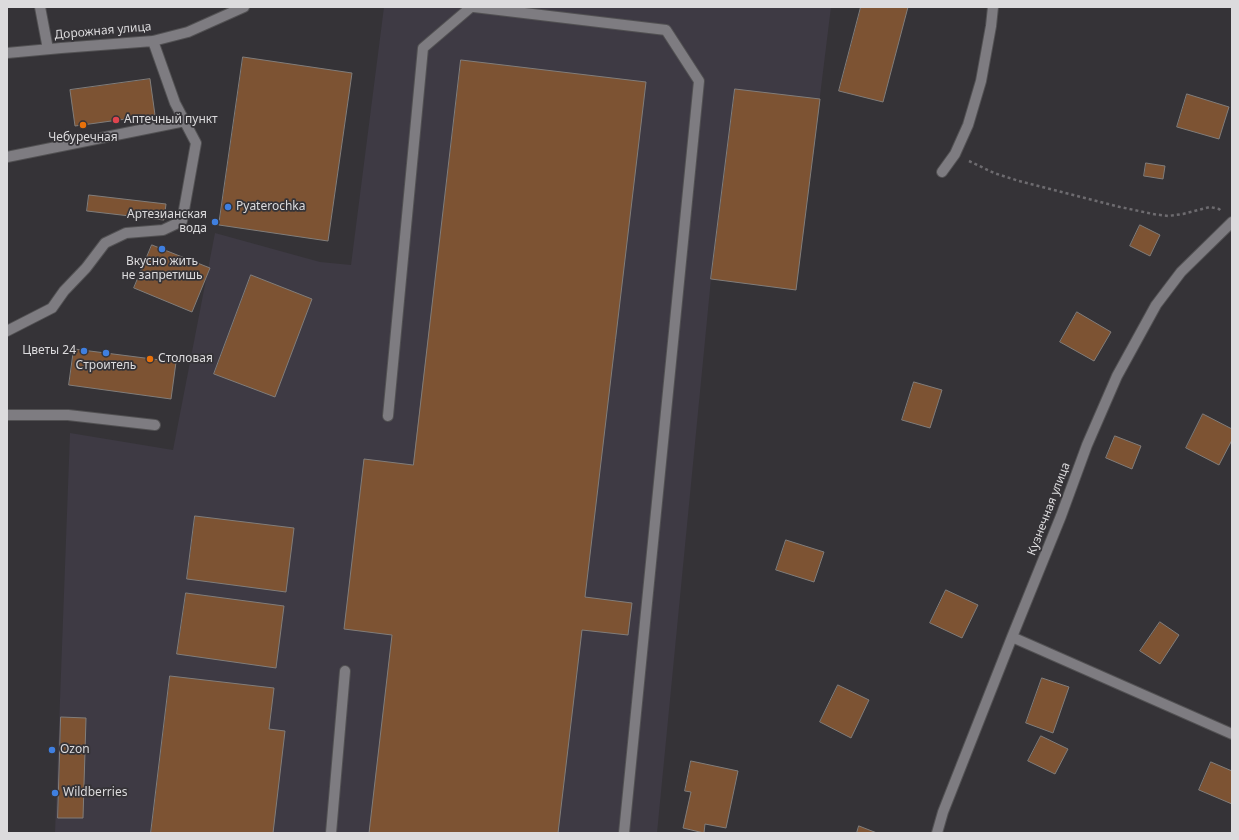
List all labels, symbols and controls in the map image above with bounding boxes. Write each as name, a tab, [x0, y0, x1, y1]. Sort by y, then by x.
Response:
street label: Дорожная улица	[54, 20, 152, 42]
place label: Аптечный пункт	[124, 113, 218, 127]
marker: Аптечный пункт	[111, 115, 121, 125]
marker: Чебуречная	[78, 120, 88, 130]
place label: Чебуречная	[48, 131, 118, 145]
place label: Pyaterochka	[236, 200, 306, 214]
marker: Pyaterochka	[223, 202, 233, 212]
place label: Артезианская вода	[127, 208, 207, 236]
marker: Артезианская вода	[210, 217, 220, 227]
marker: Вкусно жить не запретишь	[157, 244, 167, 254]
place label: Вкусно жить не запретишь	[122, 255, 202, 283]
place label: Цветы 24	[22, 344, 76, 358]
marker: Цветы 24	[79, 346, 89, 356]
marker: Строитель	[101, 348, 111, 358]
place label: Столовая	[158, 352, 213, 366]
marker: Столовая	[145, 354, 155, 364]
place label: Строитель	[76, 359, 136, 373]
street label: Кузнечная улица	[1025, 460, 1073, 558]
place label: Ozon	[60, 743, 90, 757]
marker: Ozon	[47, 745, 57, 755]
place label: Wildberries	[63, 786, 127, 800]
marker: Wildberries	[50, 788, 60, 798]

